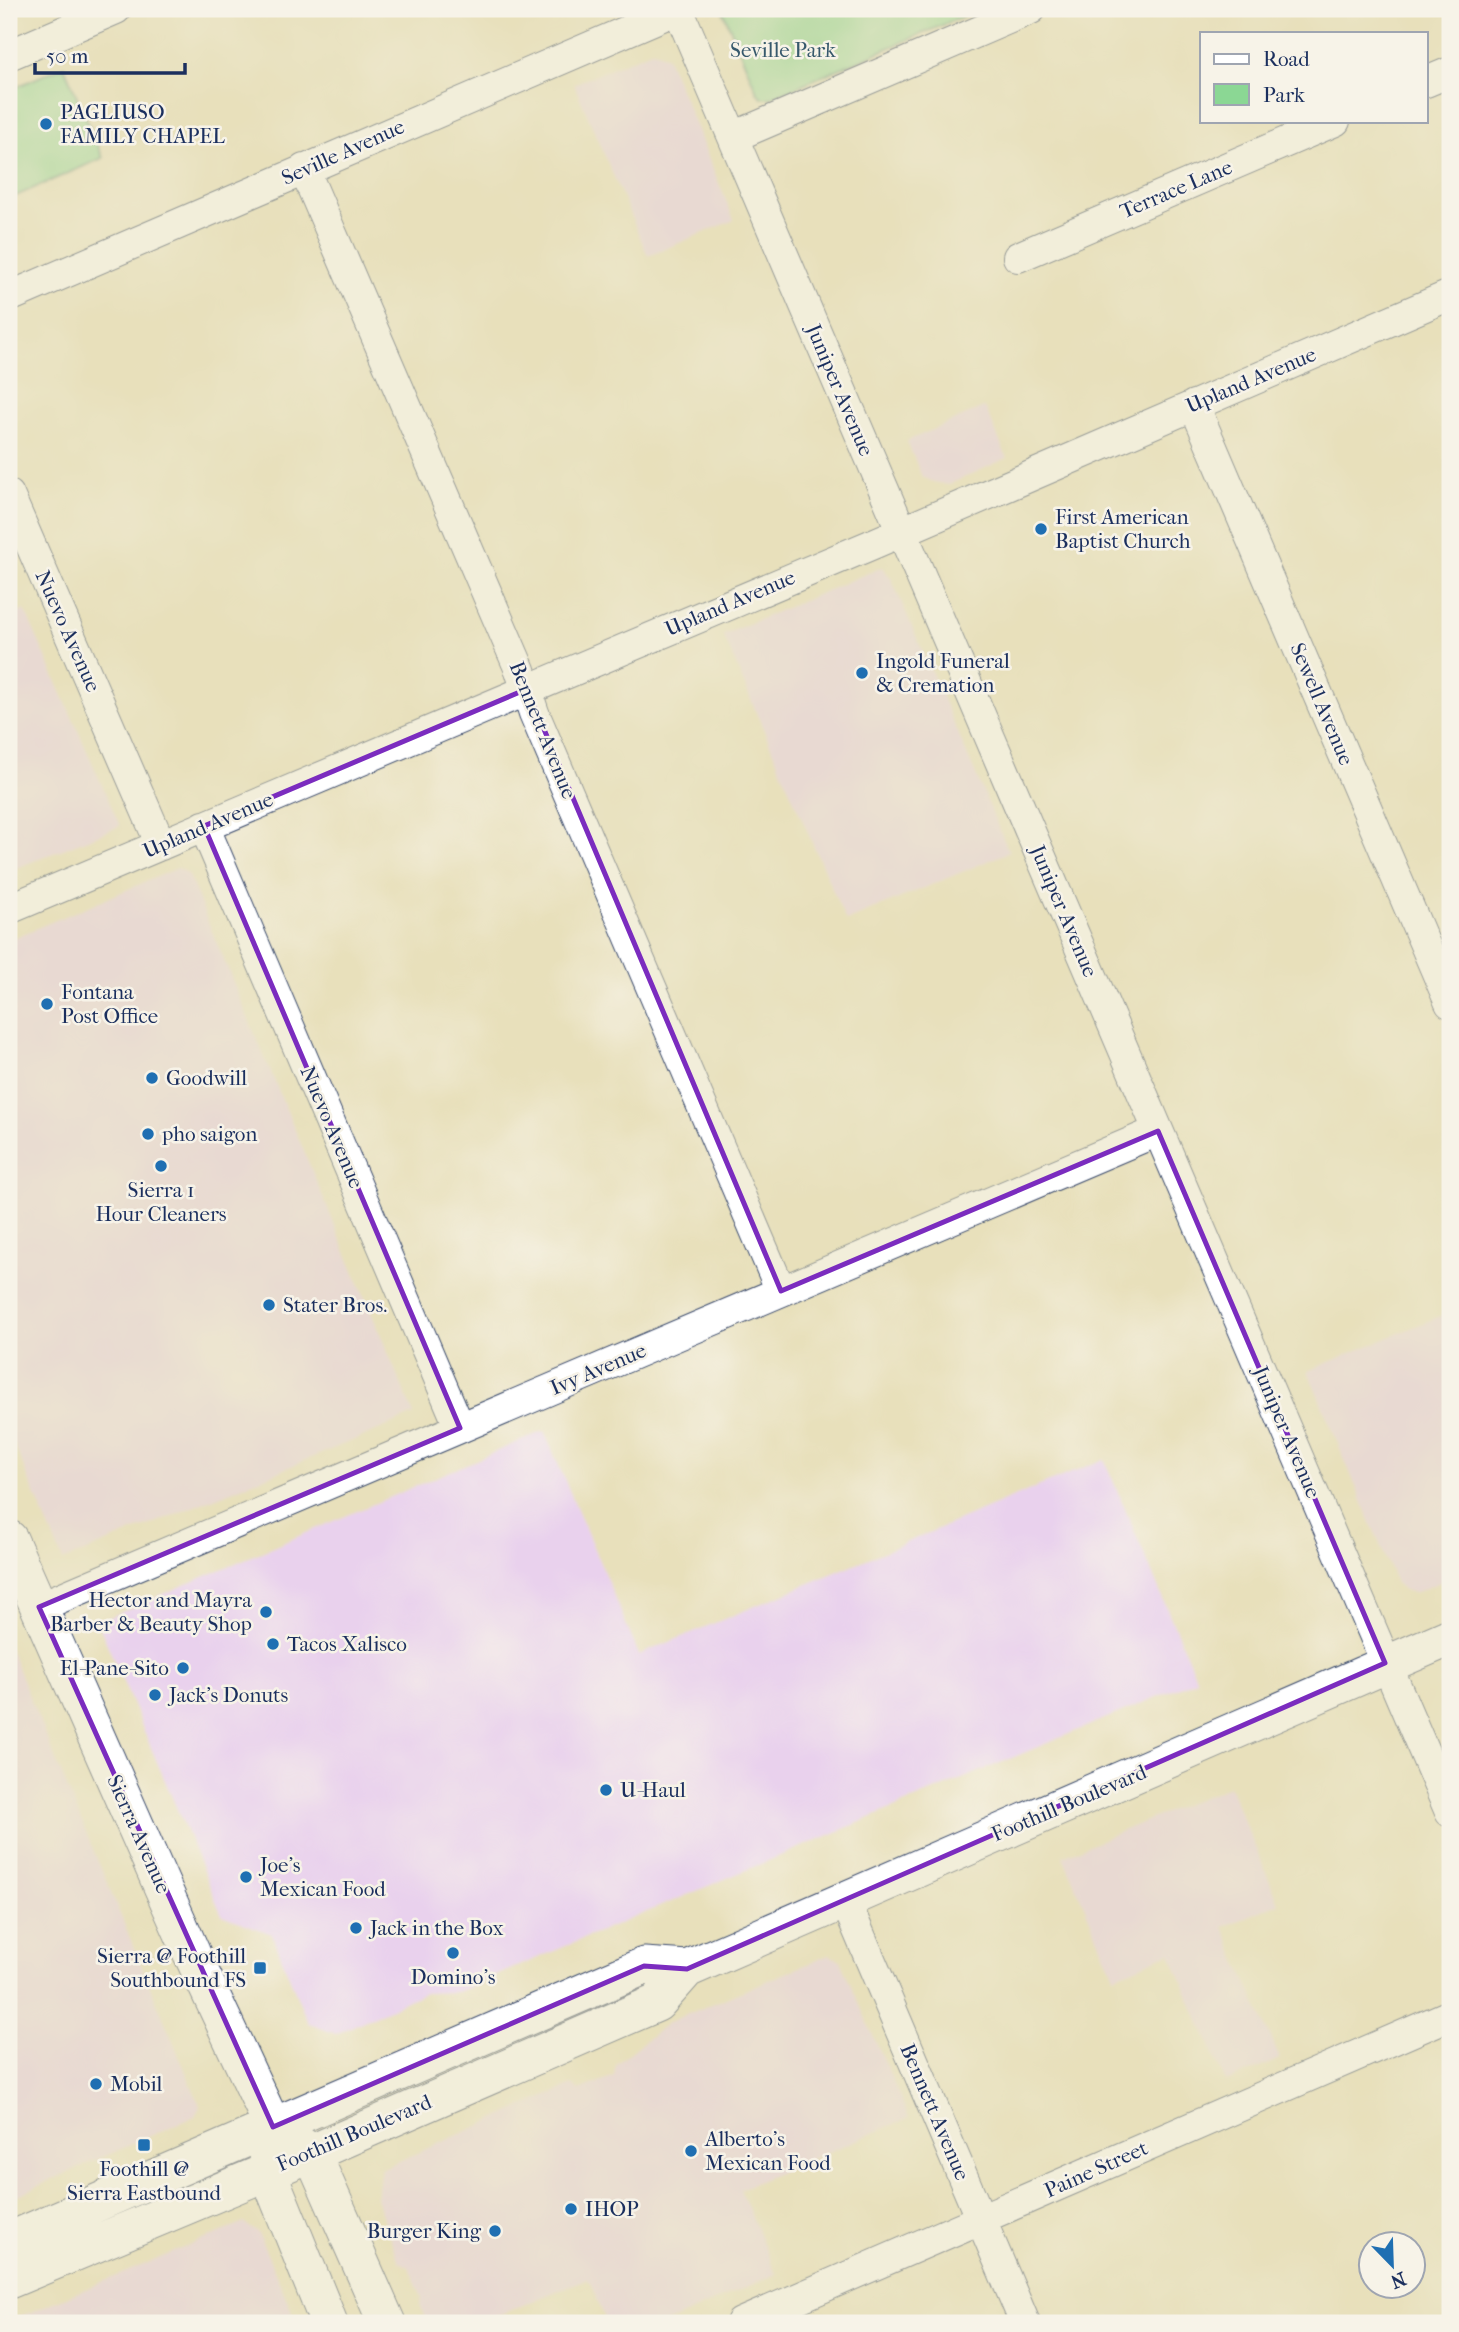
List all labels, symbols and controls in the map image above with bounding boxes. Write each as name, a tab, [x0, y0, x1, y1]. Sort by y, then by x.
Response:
scale bar	[35, 32, 186, 76]
legend	[1200, 32, 1428, 122]
park label: Seville Park	[730, 38, 836, 62]
text: 50 m	[46, 44, 89, 68]
text: Road	[1263, 47, 1310, 71]
text: Park	[1263, 83, 1305, 107]
place label: PAGLIUSO FAMILY CHAPEL	[60, 100, 225, 148]
street label: Seville Avenue	[278, 114, 408, 190]
marker: PAGLIUSO FAMILY CHAPEL	[38, 116, 54, 132]
street label: Terrace Lane	[1116, 155, 1236, 223]
street label: Juniper Avenue	[801, 319, 879, 460]
street label: Upland Avenue	[1182, 342, 1320, 418]
place label: First American Baptist Church	[1055, 505, 1191, 553]
marker: First American Baptist Church	[1033, 521, 1049, 537]
street label: Upland Avenue	[661, 565, 799, 641]
street label: Nuevo Avenue	[30, 567, 106, 695]
street label: Sewell Avenue	[1285, 639, 1359, 769]
place label: Ingold Funeral & Cremation	[876, 649, 1010, 697]
street label: Bennett Avenue	[505, 658, 581, 802]
marker: Ingold Funeral & Cremation	[854, 665, 870, 681]
street label: Upland Avenue	[139, 787, 277, 863]
street label: Juniper Avenue	[1025, 840, 1103, 981]
place label: Fontana Post Office	[61, 980, 158, 1028]
marker: Fontana Post Office	[39, 996, 55, 1012]
street label: Nuevo Avenue	[295, 1062, 369, 1192]
place label: Goodwill	[166, 1066, 247, 1090]
marker: Goodwill	[144, 1070, 160, 1086]
place label: pho saigon	[161, 1122, 257, 1146]
marker: pho saigon	[140, 1126, 156, 1142]
marker: Sierra 1 Hour Cleaners	[153, 1158, 169, 1174]
place label: Sierra 1 Hour Cleaners	[95, 1178, 227, 1226]
place label: Stater Bros.	[283, 1293, 387, 1317]
marker: Stater Bros.	[261, 1297, 277, 1313]
street label: Ivy Avenue	[546, 1338, 650, 1400]
street label: Juniper Avenue	[1248, 1361, 1326, 1502]
place label: Hector and Mayra Barber & Beauty Shop	[50, 1588, 252, 1636]
marker: Hector and Mayra Barber & Beauty Shop	[258, 1604, 274, 1620]
place label: Tacos Xalisco	[287, 1632, 407, 1656]
marker: Tacos Xalisco	[265, 1636, 281, 1652]
place label: El-Pane-Sito	[60, 1656, 169, 1680]
marker: El-Pane-Sito	[175, 1660, 191, 1676]
place label: Jack's Donuts	[167, 1683, 289, 1707]
marker: Jack's Donuts	[147, 1687, 163, 1703]
street label: Foothill Boulevard	[988, 1759, 1151, 1846]
street label: Sierra Avenue	[102, 1771, 176, 1897]
place label: U-Haul	[620, 1778, 686, 1802]
marker: U-Haul	[598, 1782, 614, 1798]
place label: Joe's Mexican Food	[258, 1853, 386, 1901]
marker: Joe's Mexican Food	[238, 1869, 254, 1885]
place label: Jack in the Box	[368, 1916, 504, 1940]
marker: Jack in the Box	[348, 1920, 364, 1936]
place label: Sierra @ Foothill Southbound FS	[97, 1944, 246, 1992]
marker: Domino's	[445, 1945, 461, 1961]
marker: Sierra @ Foothill Southbound FS	[252, 1960, 268, 1976]
place label: Domino's	[410, 1965, 496, 1989]
street label: Bennett Avenue	[895, 2040, 975, 2184]
place label: Mobil	[110, 2072, 163, 2096]
marker: Mobil	[88, 2076, 104, 2092]
street label: Foothill Boulevard	[273, 2089, 436, 2176]
place label: Alberto's Mexican Food	[704, 2127, 831, 2175]
street label: Paine Street	[1041, 2135, 1152, 2202]
marker: Foothill @ Sierra Eastbound	[136, 2137, 152, 2153]
marker: Alberto's Mexican Food	[683, 2143, 699, 2159]
place label: Foothill @ Sierra Eastbound	[67, 2157, 222, 2205]
place label: IHOP	[585, 2197, 639, 2221]
marker: IHOP	[563, 2201, 579, 2217]
place label: Burger King	[367, 2219, 482, 2243]
marker: Burger King	[487, 2223, 503, 2239]
north arrow	[1358, 2230, 1428, 2300]
text: N	[1387, 2267, 1409, 2293]

